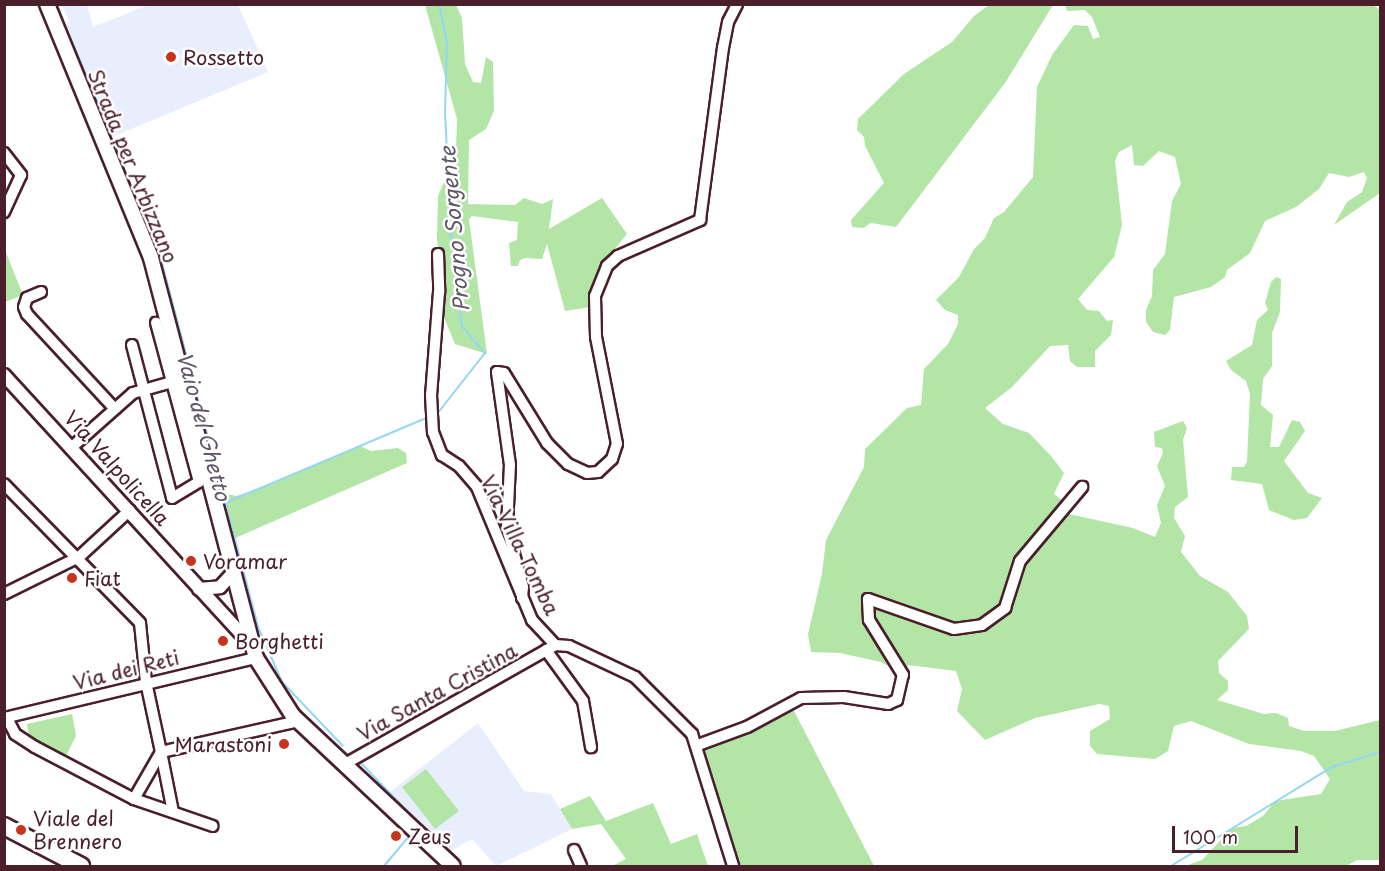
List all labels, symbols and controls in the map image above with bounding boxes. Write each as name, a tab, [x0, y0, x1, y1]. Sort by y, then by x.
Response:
place label: Rossetto	[183, 45, 264, 69]
marker: Rossetto	[164, 50, 178, 64]
street label: Strada per Arbizzano	[83, 65, 183, 267]
water label: Progno Sorgente	[433, 145, 473, 313]
water label: Vaio del Ghetto	[173, 348, 237, 504]
street label: Via Valpolicella	[59, 406, 175, 530]
street label: Via Villa Tomba	[476, 472, 564, 618]
place label: Voramar	[203, 549, 287, 573]
marker: Voramar	[184, 554, 198, 568]
place label: Fiat	[84, 566, 121, 590]
marker: Fiat	[65, 571, 79, 585]
place label: Borghetti	[235, 629, 324, 653]
marker: Borghetti	[216, 634, 230, 648]
street label: Via Santa Cristina	[353, 638, 521, 746]
street label: Via dei Reti	[70, 645, 182, 695]
place label: Marastoni	[174, 732, 272, 756]
marker: Marastoni	[277, 737, 291, 751]
place label: Viale del Brennero	[33, 807, 122, 854]
scale bar	[1175, 814, 1301, 852]
marker: Viale del Brennero	[14, 823, 28, 837]
text: 100 m	[1183, 823, 1238, 850]
place label: Zeus	[408, 824, 451, 848]
marker: Zeus	[389, 829, 403, 843]

